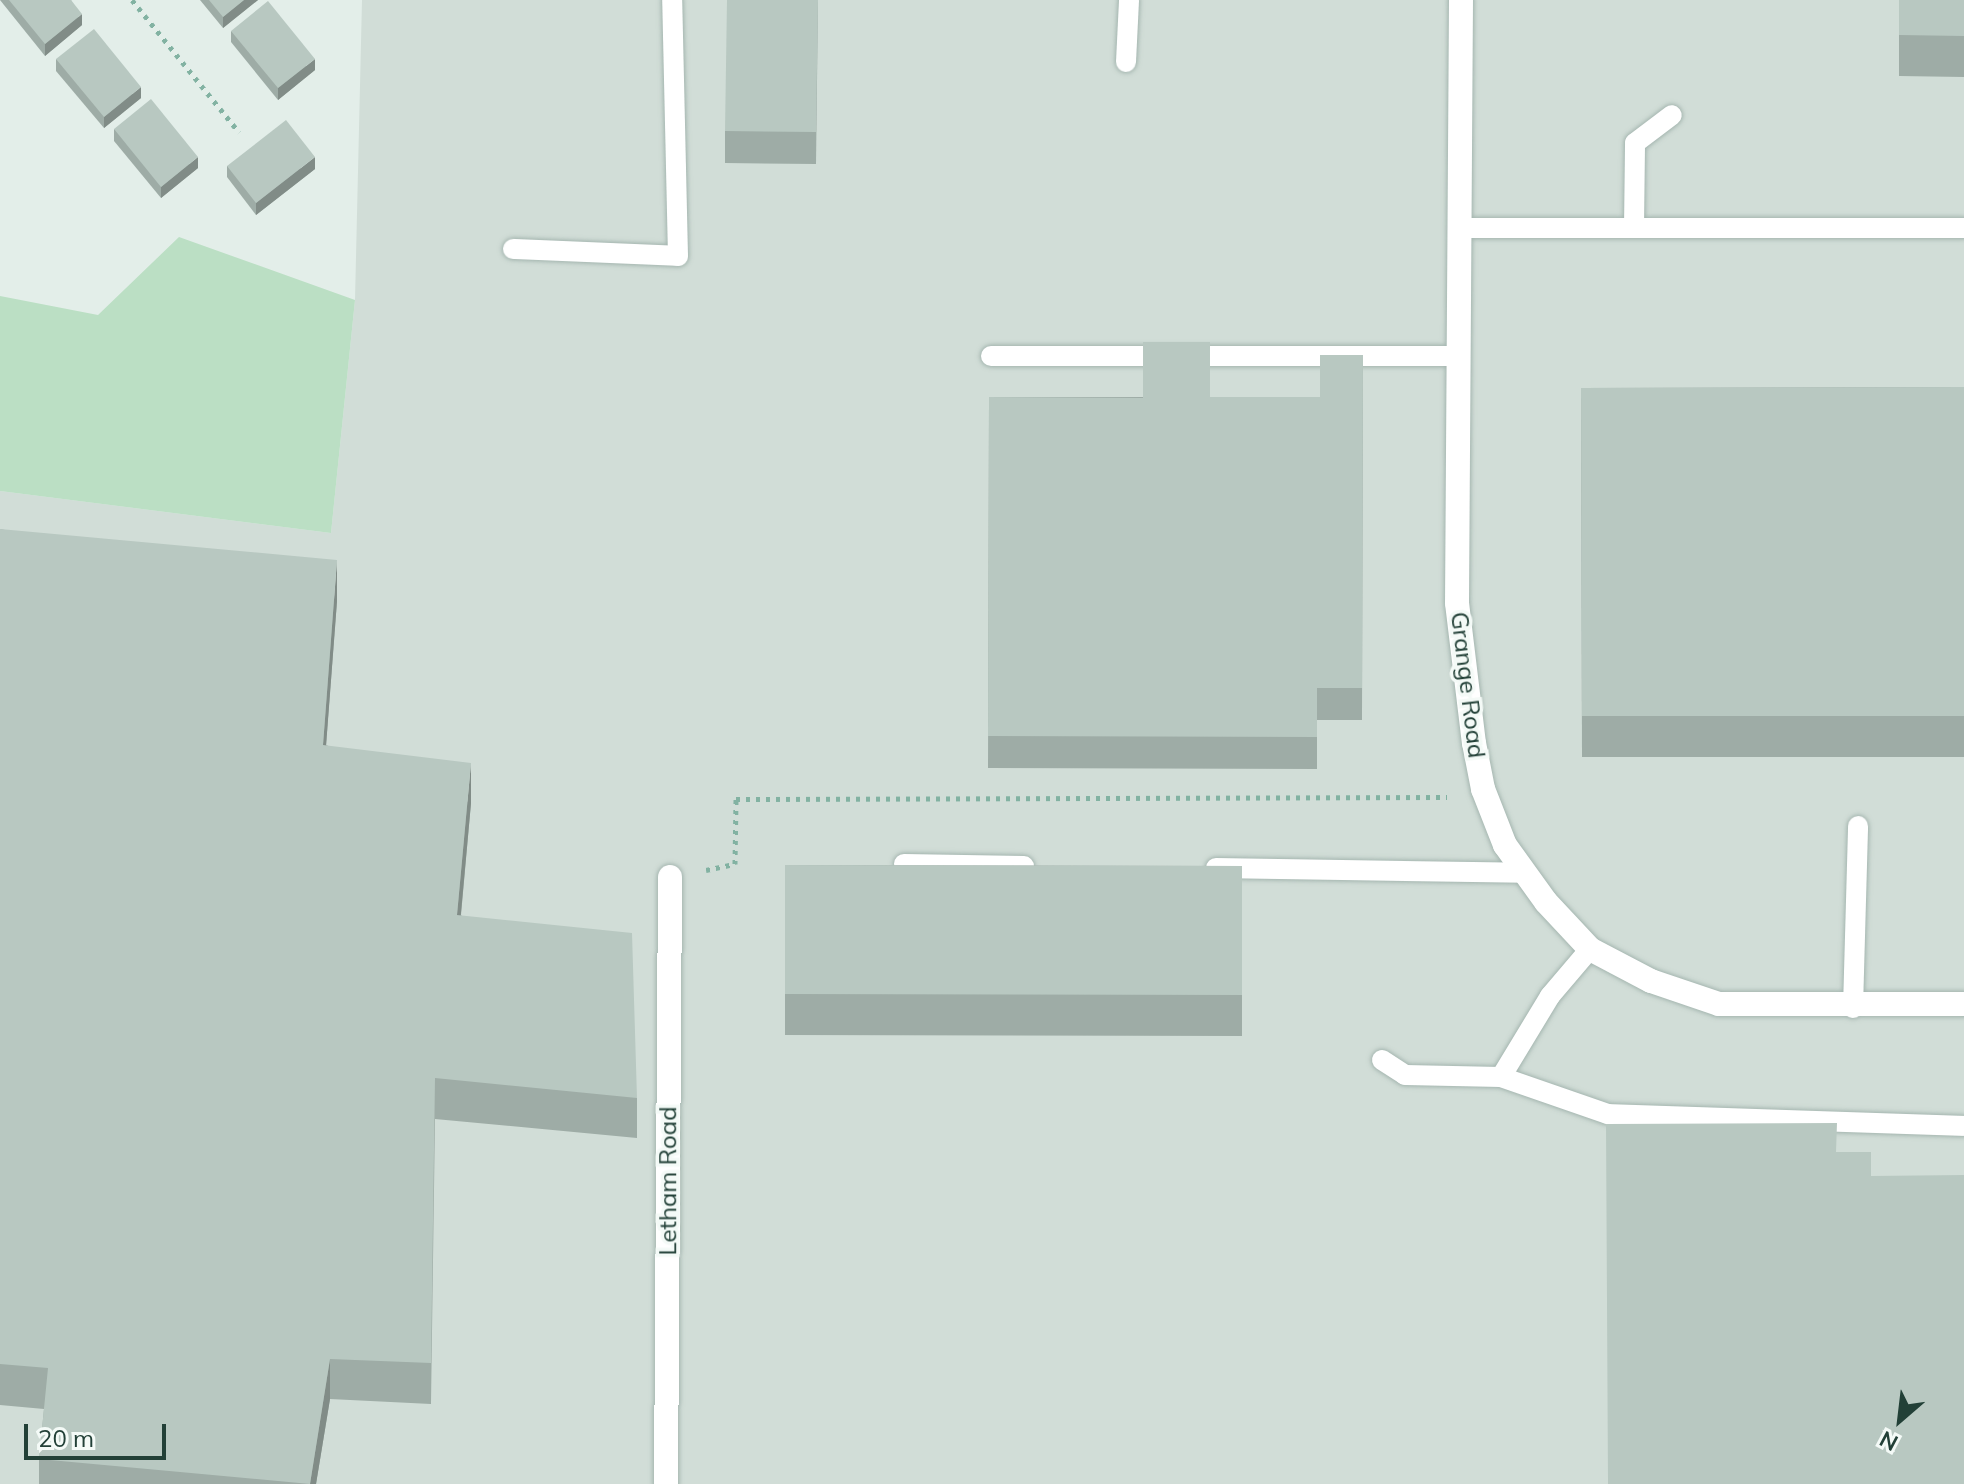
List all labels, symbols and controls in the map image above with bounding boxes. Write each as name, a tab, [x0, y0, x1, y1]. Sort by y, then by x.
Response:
street label: Grange Road	[1445, 610, 1491, 760]
street label: Letham Road	[654, 1106, 682, 1256]
north arrow	[1860, 1380, 1940, 1460]
scale bar	[28, 1408, 170, 1458]
text: 20 m	[38, 1423, 94, 1453]
text: N	[1875, 1425, 1903, 1457]

